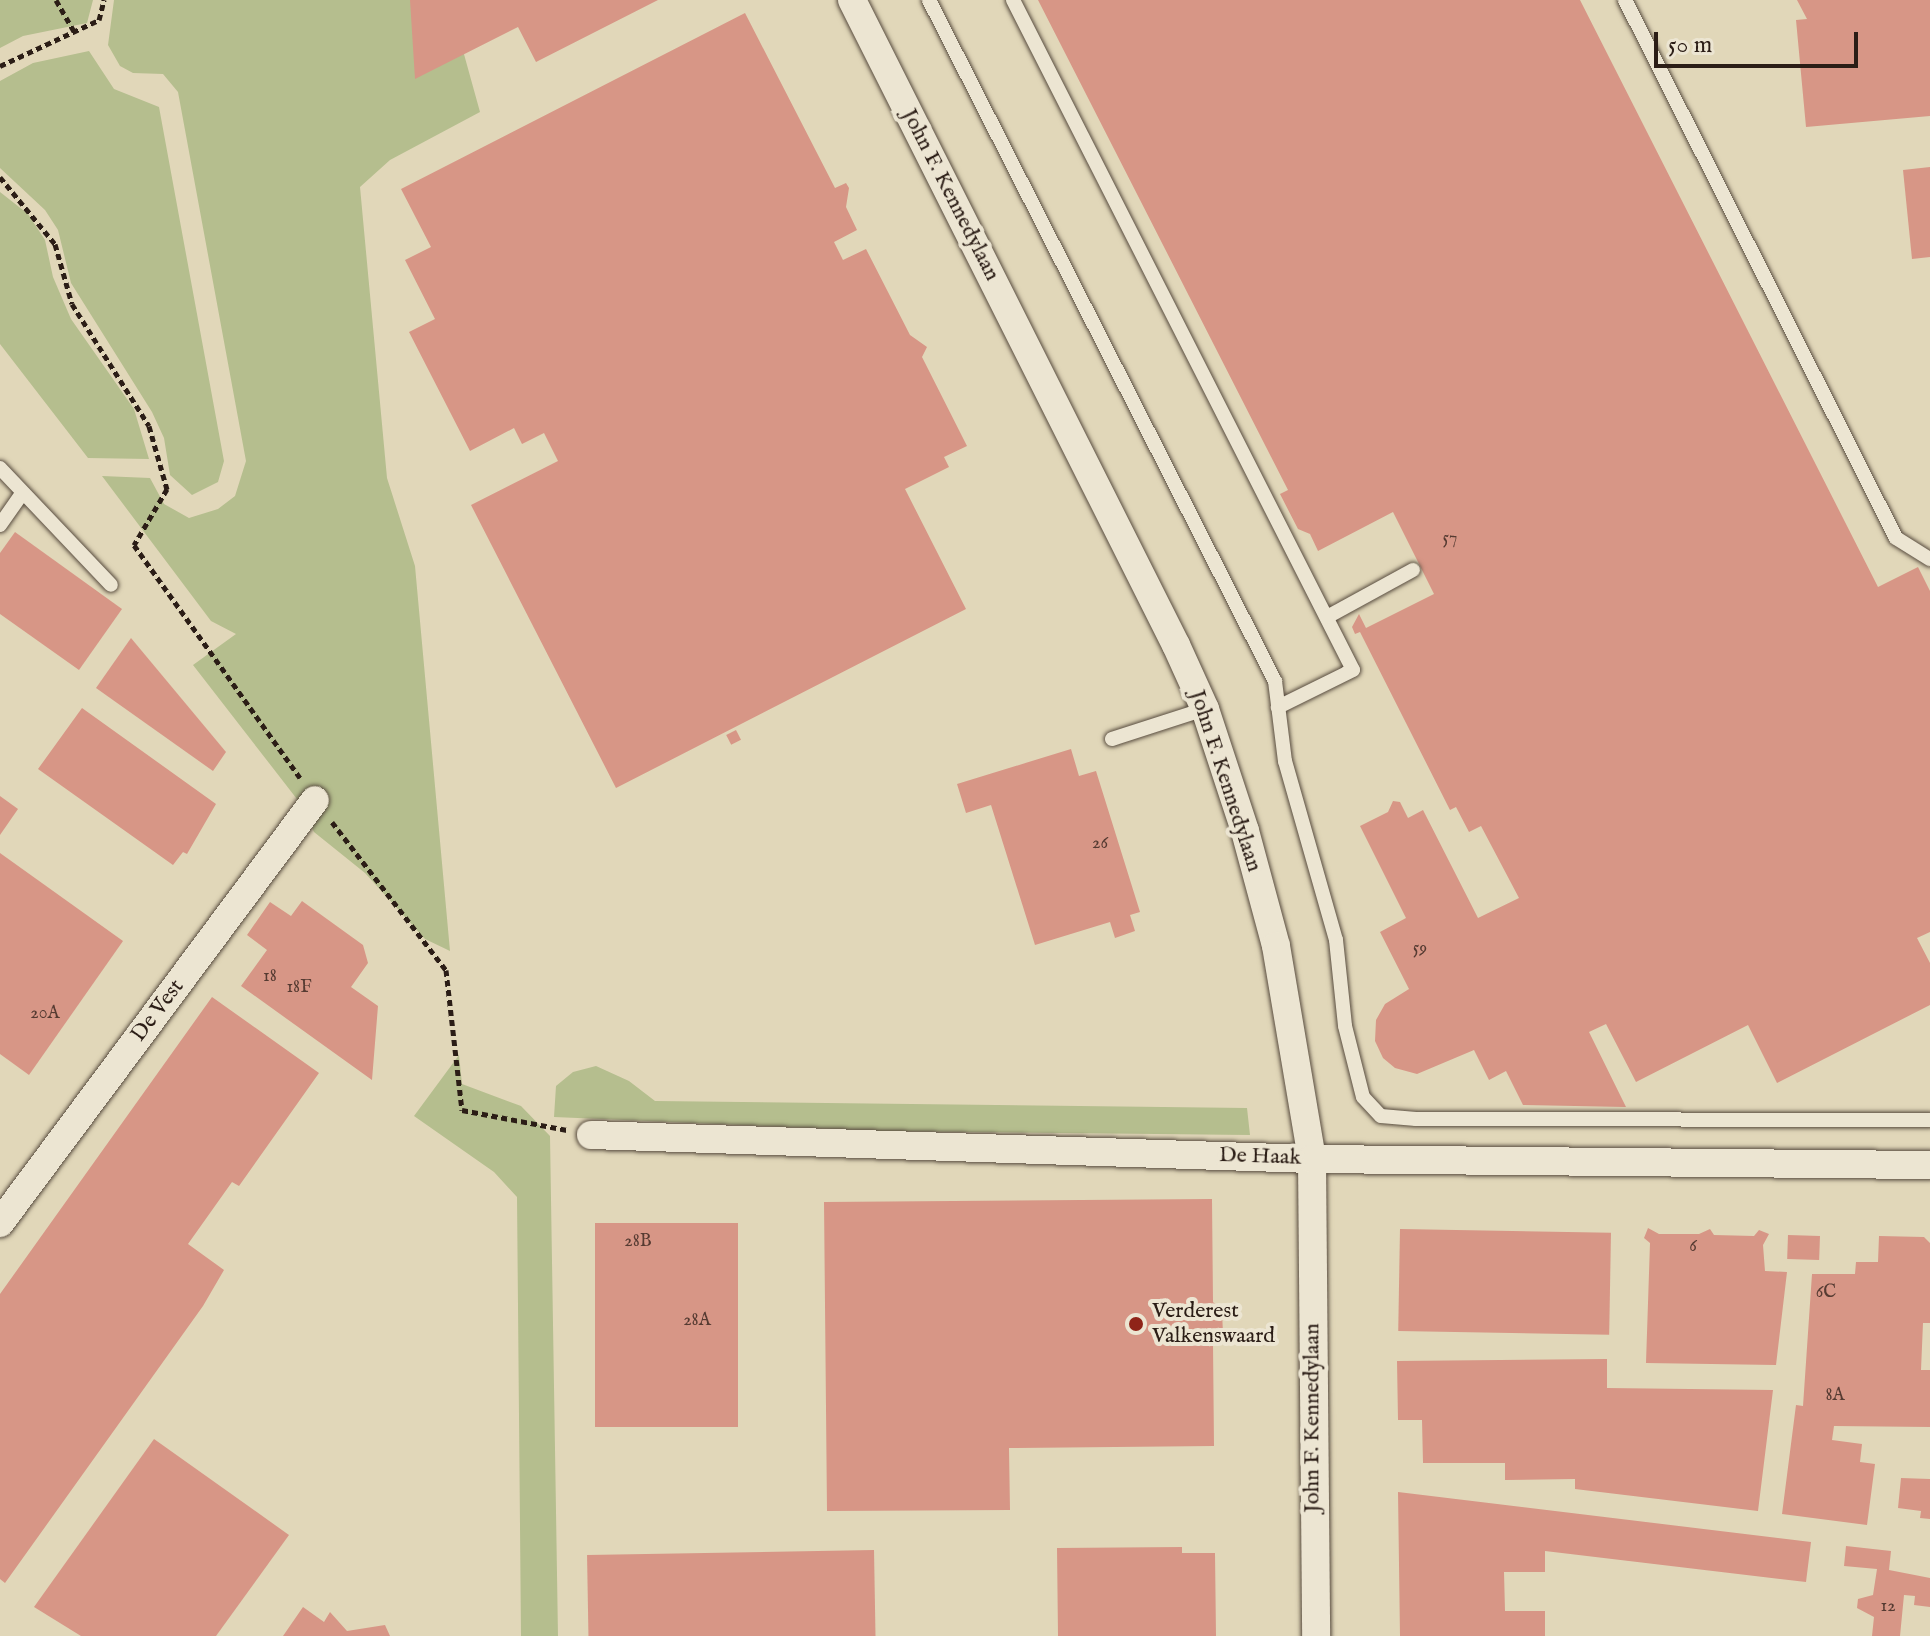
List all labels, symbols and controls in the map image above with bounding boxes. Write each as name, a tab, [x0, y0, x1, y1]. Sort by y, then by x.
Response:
scale bar	[1658, 16, 1862, 66]
text: 50 m	[1668, 30, 1712, 61]
street label: John F. Kennedylaan	[895, 105, 1005, 285]
house number: 57	[1443, 528, 1457, 550]
street label: John F. Kennedylaan	[1183, 687, 1267, 875]
house number: 26	[1092, 833, 1108, 855]
house number: 59	[1413, 938, 1427, 960]
house number: 18	[263, 966, 277, 988]
street label: De Vest	[126, 975, 190, 1047]
house number: 18F	[286, 977, 312, 999]
house number: 20A	[30, 1003, 60, 1025]
street label: De Haak	[1218, 1142, 1302, 1172]
house number: 28B	[624, 1231, 652, 1253]
house number: 6	[1689, 1236, 1697, 1258]
house number: 6C	[1816, 1282, 1836, 1304]
place label: Verderest Valkenswaard	[1152, 1298, 1275, 1350]
house number: 28A	[683, 1310, 711, 1332]
marker: Verderest Valkenswaard	[1127, 1315, 1145, 1333]
street label: John F. Kennedylaan	[1300, 1323, 1326, 1513]
house number: 8A	[1825, 1385, 1845, 1407]
house number: 12	[1880, 1596, 1896, 1618]

